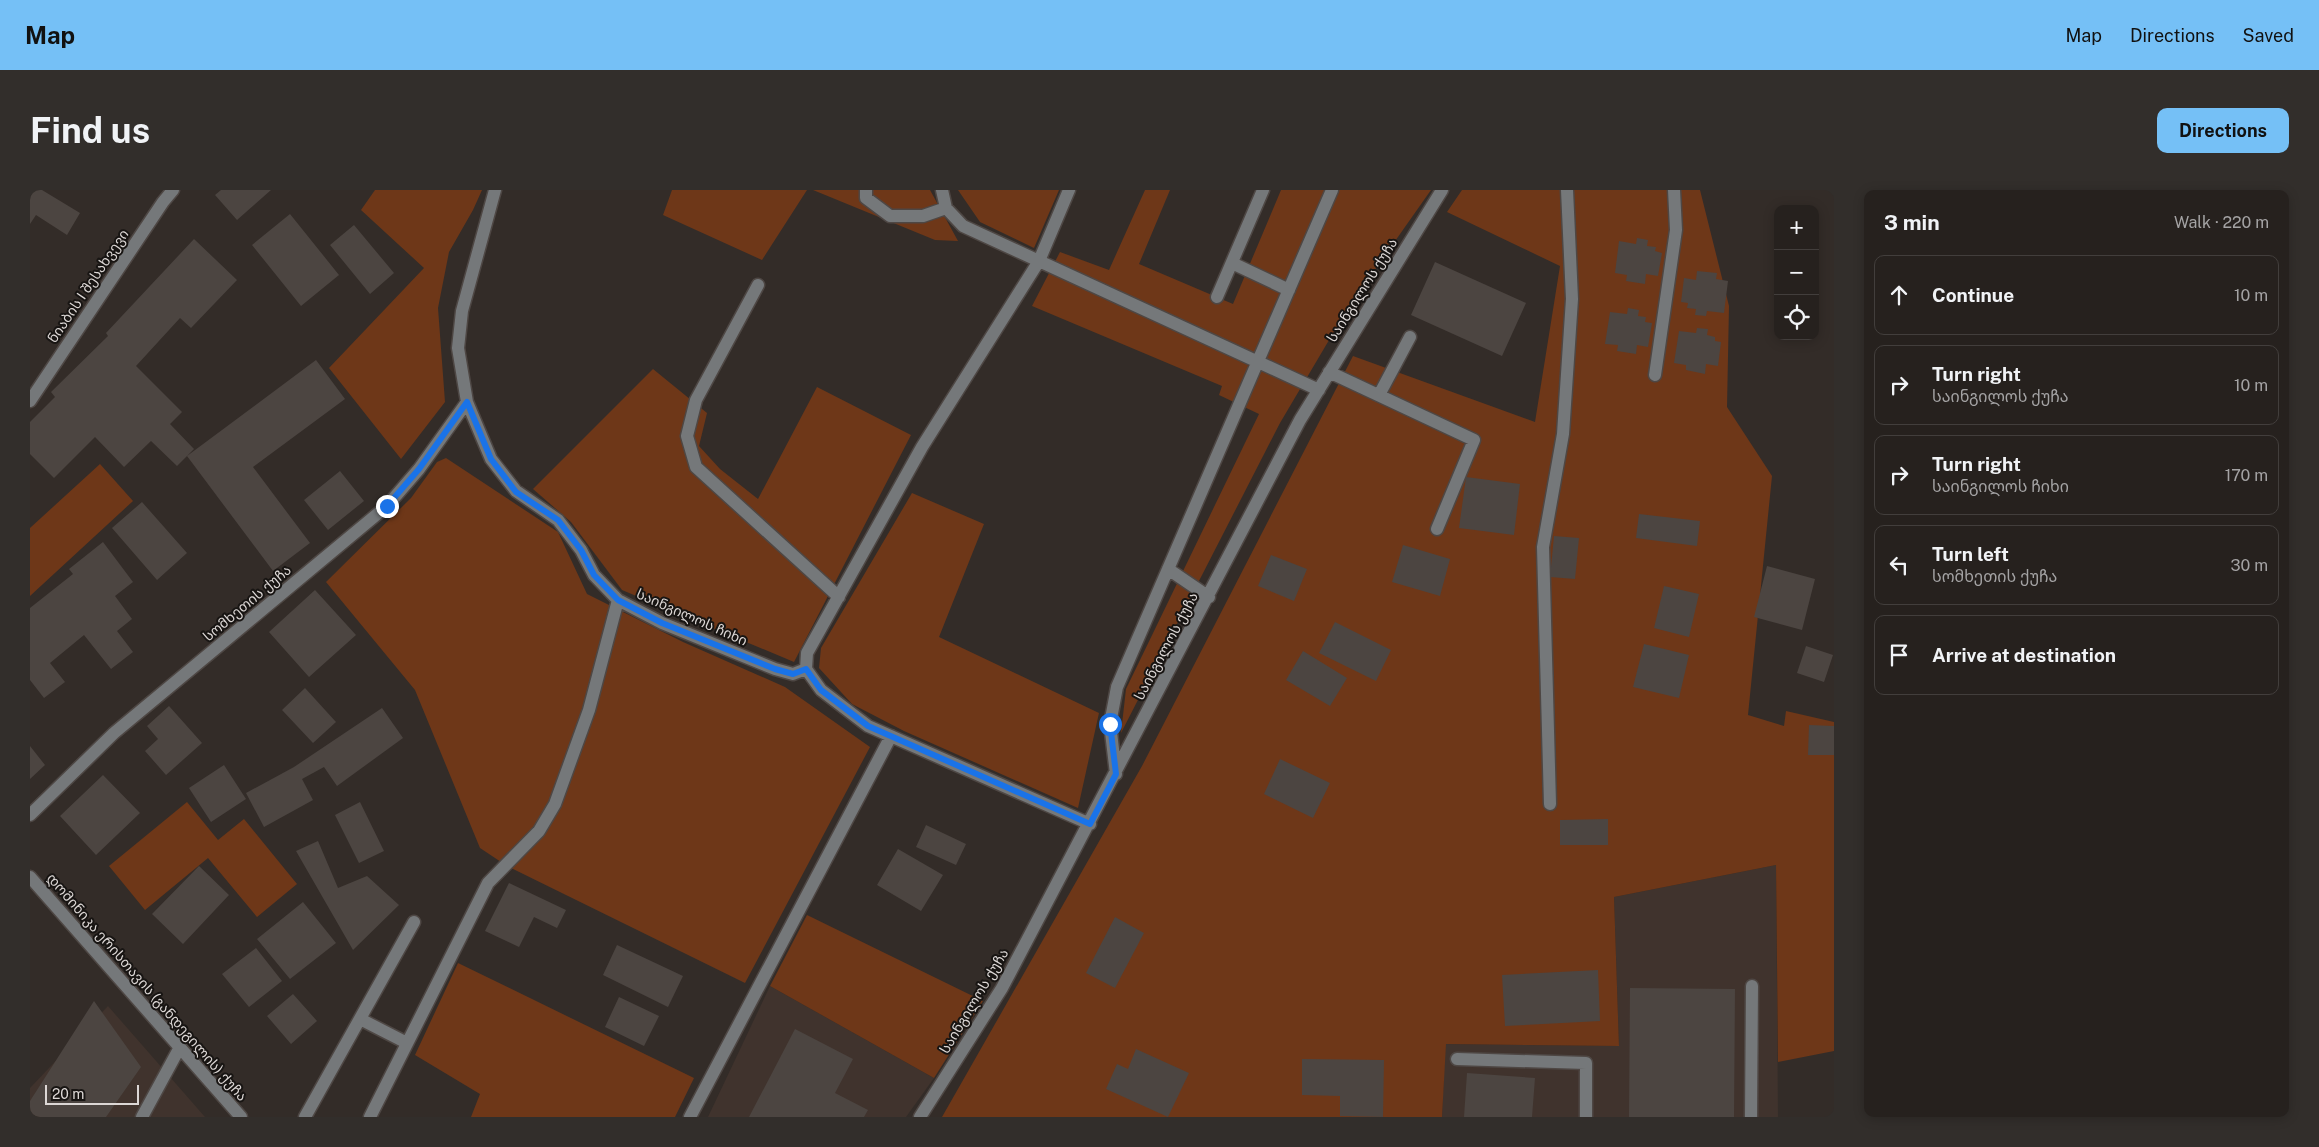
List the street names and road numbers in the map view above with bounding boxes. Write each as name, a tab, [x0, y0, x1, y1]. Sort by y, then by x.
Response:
street label: ნიაბის I შესახვევი	[44, 226, 133, 346]
street label: საინგილოს ქუჩა	[1324, 235, 1401, 345]
street label: სომხეთის ქუჩა	[200, 562, 295, 645]
street label: საინგილოს ჩიხი	[634, 585, 750, 650]
street label: საინგილოს ქუჩა	[1131, 589, 1202, 703]
street label: დომინიკა ერისთავის (განდეგილის) ქუჩა	[43, 870, 250, 1105]
street label: საინგილოს ქუჩა	[936, 946, 1013, 1057]

